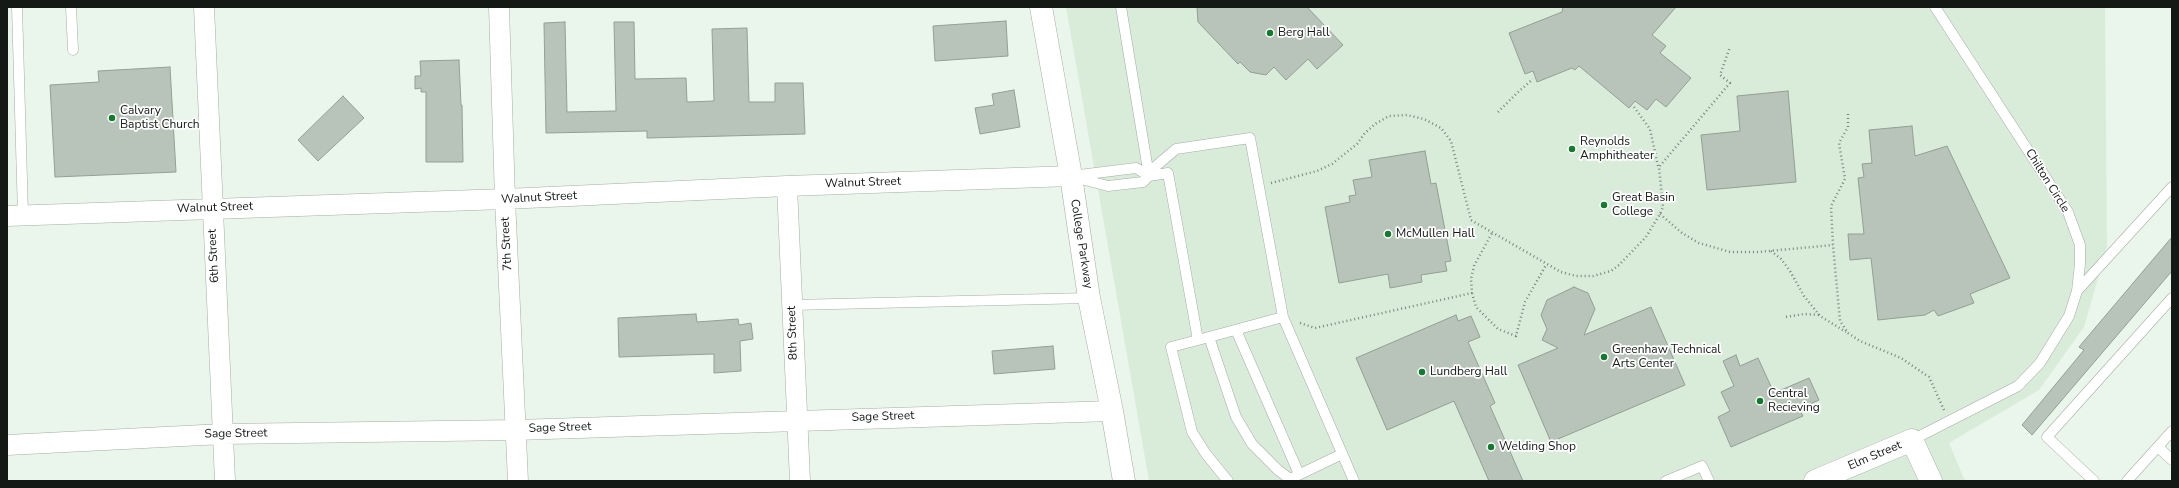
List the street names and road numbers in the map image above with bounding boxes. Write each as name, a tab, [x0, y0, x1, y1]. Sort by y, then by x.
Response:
street label: Chilton Circle	[2022, 147, 2072, 215]
street label: Walnut Street	[825, 174, 901, 192]
street label: Walnut Street	[501, 189, 577, 207]
street label: College Parkway	[1067, 198, 1095, 290]
street label: Walnut Street	[177, 199, 253, 217]
street label: 7th Street	[498, 217, 516, 271]
street label: 6th Street	[205, 229, 223, 283]
street label: 8th Street	[785, 306, 801, 360]
street label: Sage Street	[851, 409, 915, 425]
street label: Sage Street	[528, 420, 592, 436]
street label: Sage Street	[204, 426, 268, 442]
street label: Elm Street	[1846, 438, 1904, 474]

